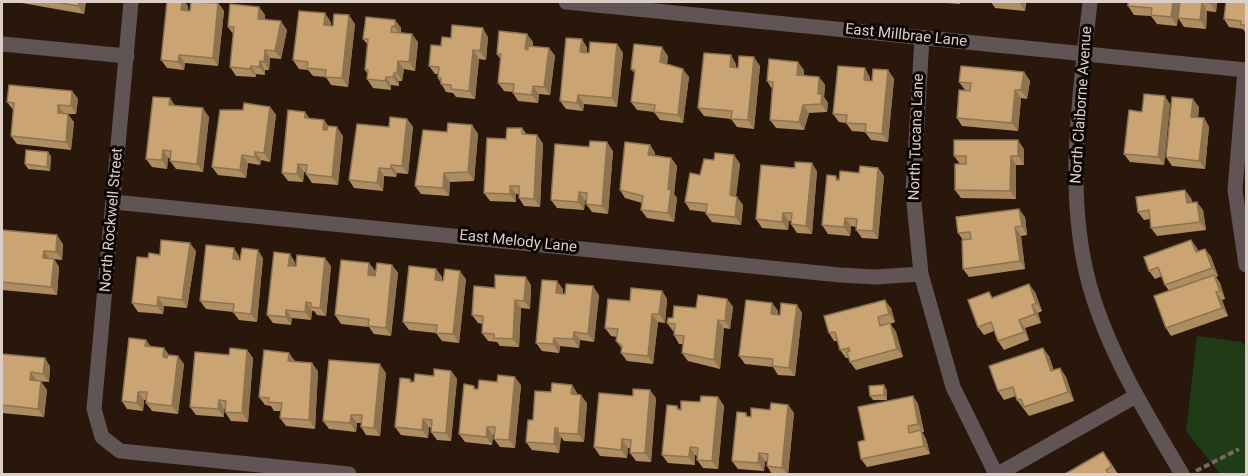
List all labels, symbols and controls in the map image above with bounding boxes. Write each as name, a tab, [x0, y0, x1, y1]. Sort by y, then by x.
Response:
street label: East Millbrae Lane	[844, 21, 968, 51]
street label: North Claiborne Avenue	[1068, 26, 1096, 184]
street label: North Tucana Lane	[906, 73, 928, 201]
street label: North Rockwell Street	[97, 147, 127, 293]
street label: East Melody Lane	[458, 227, 578, 257]

